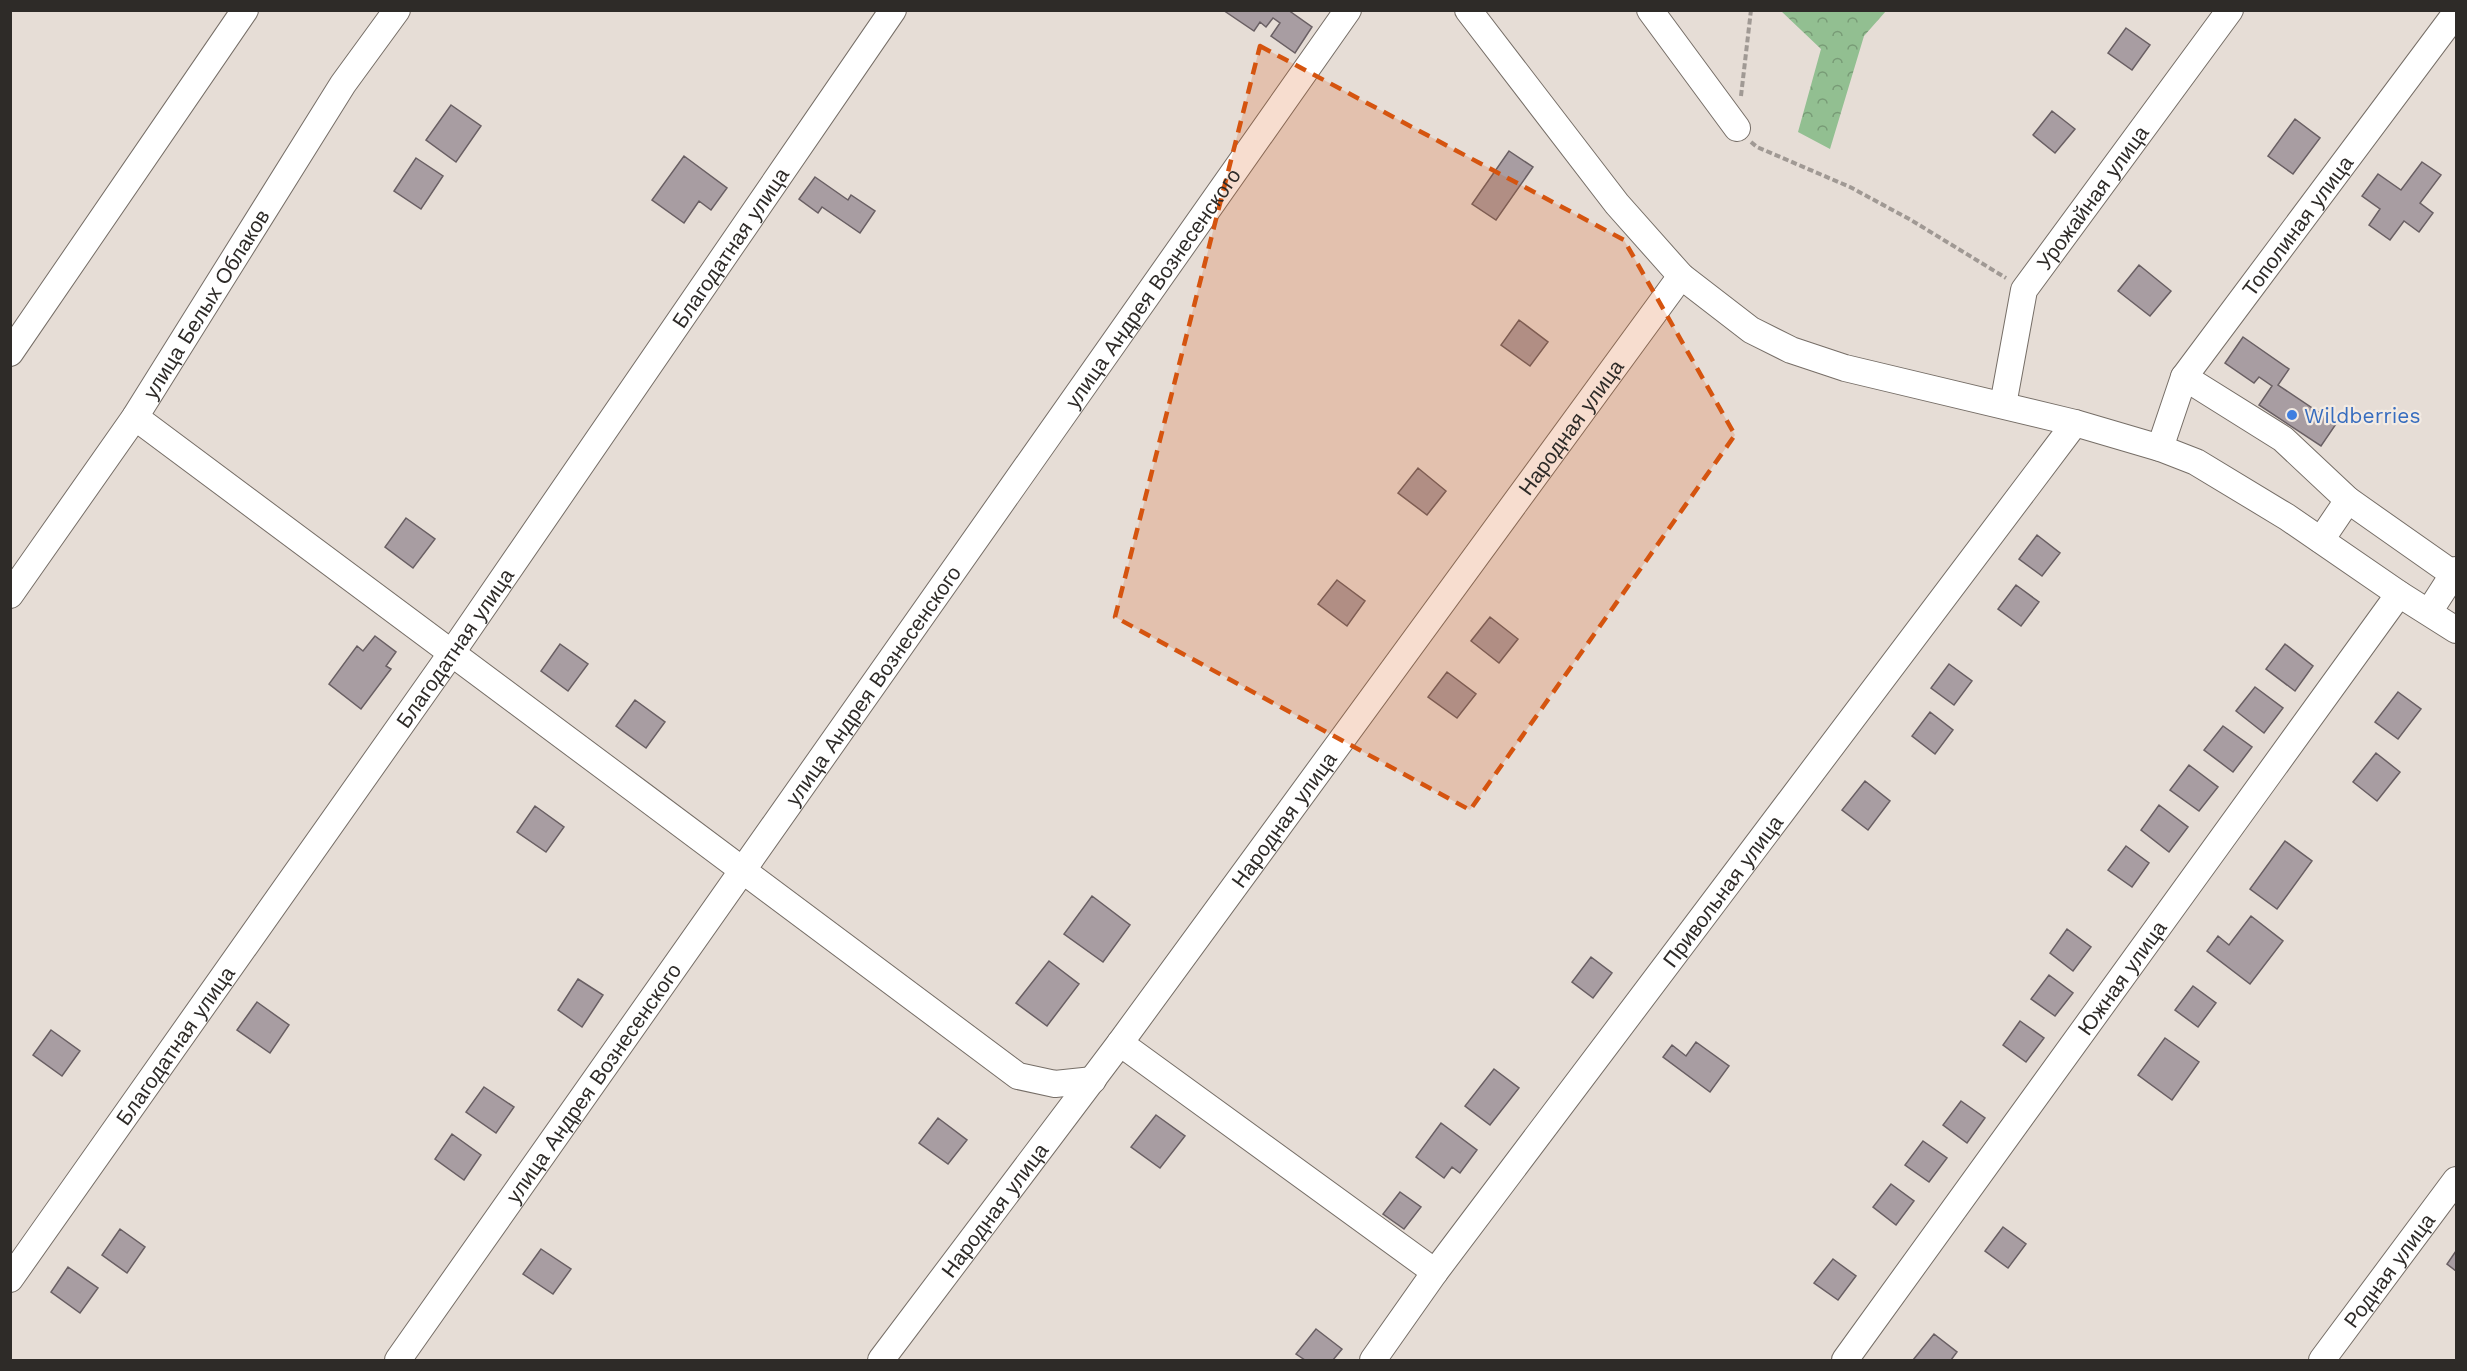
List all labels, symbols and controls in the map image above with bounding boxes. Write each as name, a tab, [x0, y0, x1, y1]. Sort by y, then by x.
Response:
street label: Урожайная улица	[2031, 120, 2154, 274]
street label: Тополиная улица	[2237, 150, 2358, 301]
street label: Благодатная улица	[666, 162, 794, 332]
street label: улица Андрея Вознесенского	[1060, 163, 1245, 413]
street label: улица Белых Облаков	[137, 205, 274, 403]
street label: Народная улица	[1513, 354, 1628, 500]
place label: Wildberries	[2304, 403, 2421, 428]
marker: Wildberries	[2285, 408, 2299, 422]
street label: улица Андрея Вознесенского	[780, 561, 966, 810]
street label: Благодатная улица	[390, 563, 519, 732]
street label: Народная улица	[1226, 747, 1342, 892]
street label: Привольная улица	[1657, 810, 1788, 972]
street label: Южная улица	[2072, 915, 2171, 1040]
street label: улица Андрея Вознесенского	[500, 958, 686, 1208]
street label: Благодатная улица	[110, 961, 240, 1130]
street label: Народная улица	[936, 1138, 1053, 1282]
street label: Родная улица	[2338, 1208, 2440, 1332]

